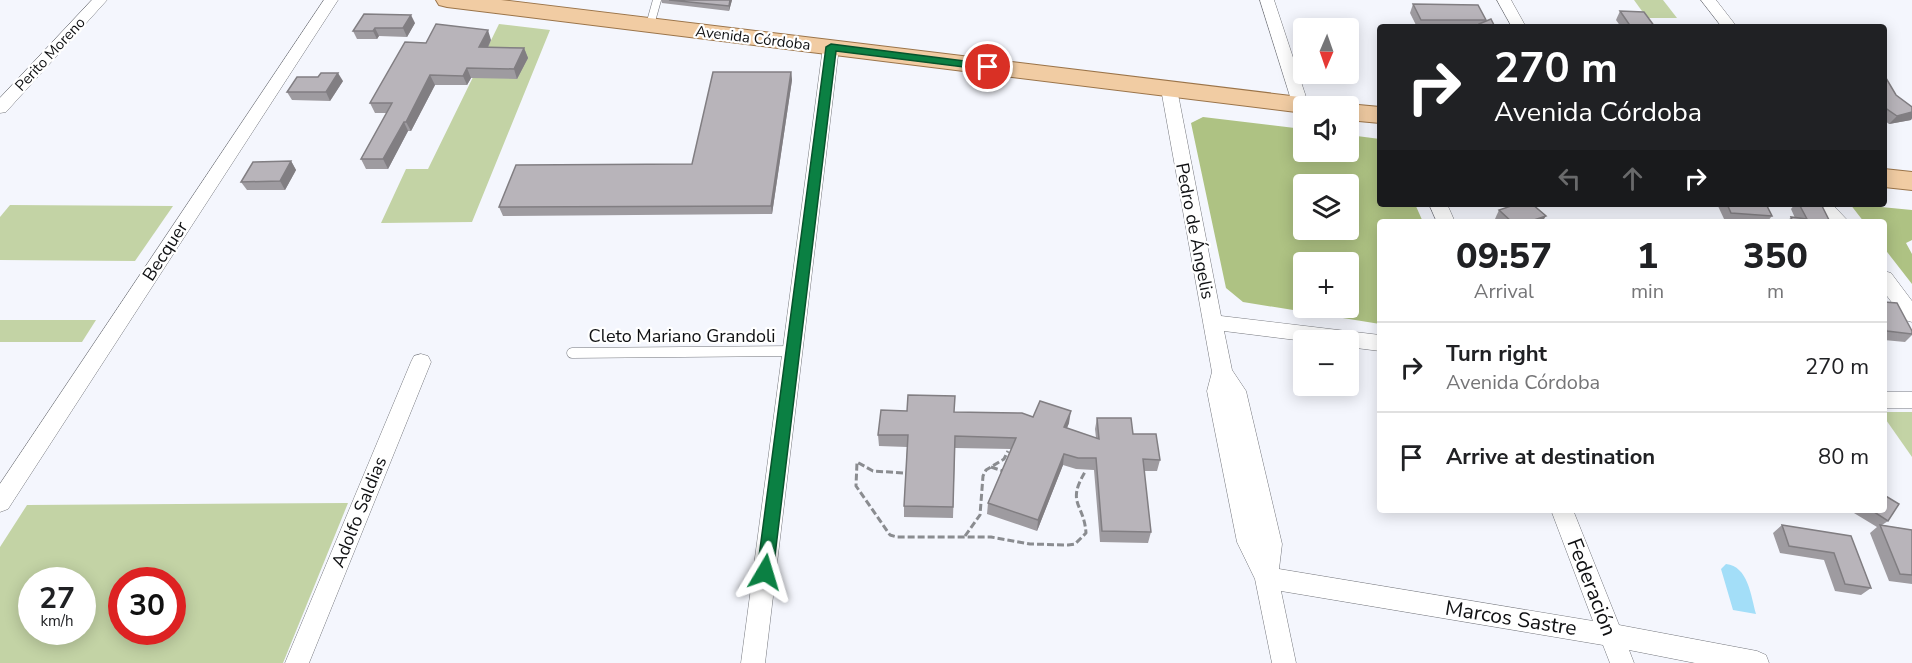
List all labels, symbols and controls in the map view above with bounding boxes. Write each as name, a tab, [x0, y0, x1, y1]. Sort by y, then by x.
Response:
street label: Perito Moreno	[10, 13, 90, 95]
north arrow	[1293, 18, 1359, 84]
map controls	[1293, 18, 1359, 396]
street label: Avenida Córdoba	[694, 21, 812, 55]
text: 270 m	[1494, 40, 1618, 97]
pin	[962, 41, 1013, 92]
icon: right	[1395, 48, 1473, 126]
icon: arrive	[971, 50, 1004, 83]
text: Avenida Córdoba	[1494, 94, 1702, 131]
button: sound	[1293, 96, 1359, 162]
street label: Pedro de Ángelis	[1170, 161, 1220, 301]
icon: left	[1553, 162, 1586, 195]
icon: ahead	[1616, 162, 1649, 195]
icon: right	[1679, 162, 1712, 195]
button: layers	[1293, 174, 1359, 240]
street label: Becquer	[137, 216, 193, 285]
text: 09:57	[1456, 232, 1552, 281]
text: 1	[1637, 232, 1658, 281]
text: 350	[1743, 232, 1808, 281]
button: +	[1293, 252, 1359, 318]
text: Arrival	[1474, 278, 1534, 305]
text: min	[1631, 278, 1664, 305]
text: m	[1767, 278, 1784, 305]
street label: Cleto Mariano Grandoli	[589, 324, 775, 348]
button: −	[1293, 330, 1359, 396]
text: Turn right	[1446, 339, 1547, 369]
icon: right	[1395, 351, 1428, 384]
text: 270 m	[1805, 352, 1869, 382]
text: Avenida Córdoba	[1446, 369, 1600, 396]
icon: arrive	[1395, 441, 1428, 474]
text: Arrive at destination	[1446, 442, 1655, 472]
text: 80 m	[1818, 442, 1869, 472]
street label: Adolfo Saldias	[326, 453, 392, 571]
street label: Federación	[1561, 534, 1623, 640]
position arrow	[733, 540, 797, 604]
speed limit sign: 30	[108, 567, 186, 645]
text: 27	[39, 578, 75, 619]
street label: Marcos Sastre	[1443, 594, 1579, 642]
text: km/h	[40, 611, 74, 631]

